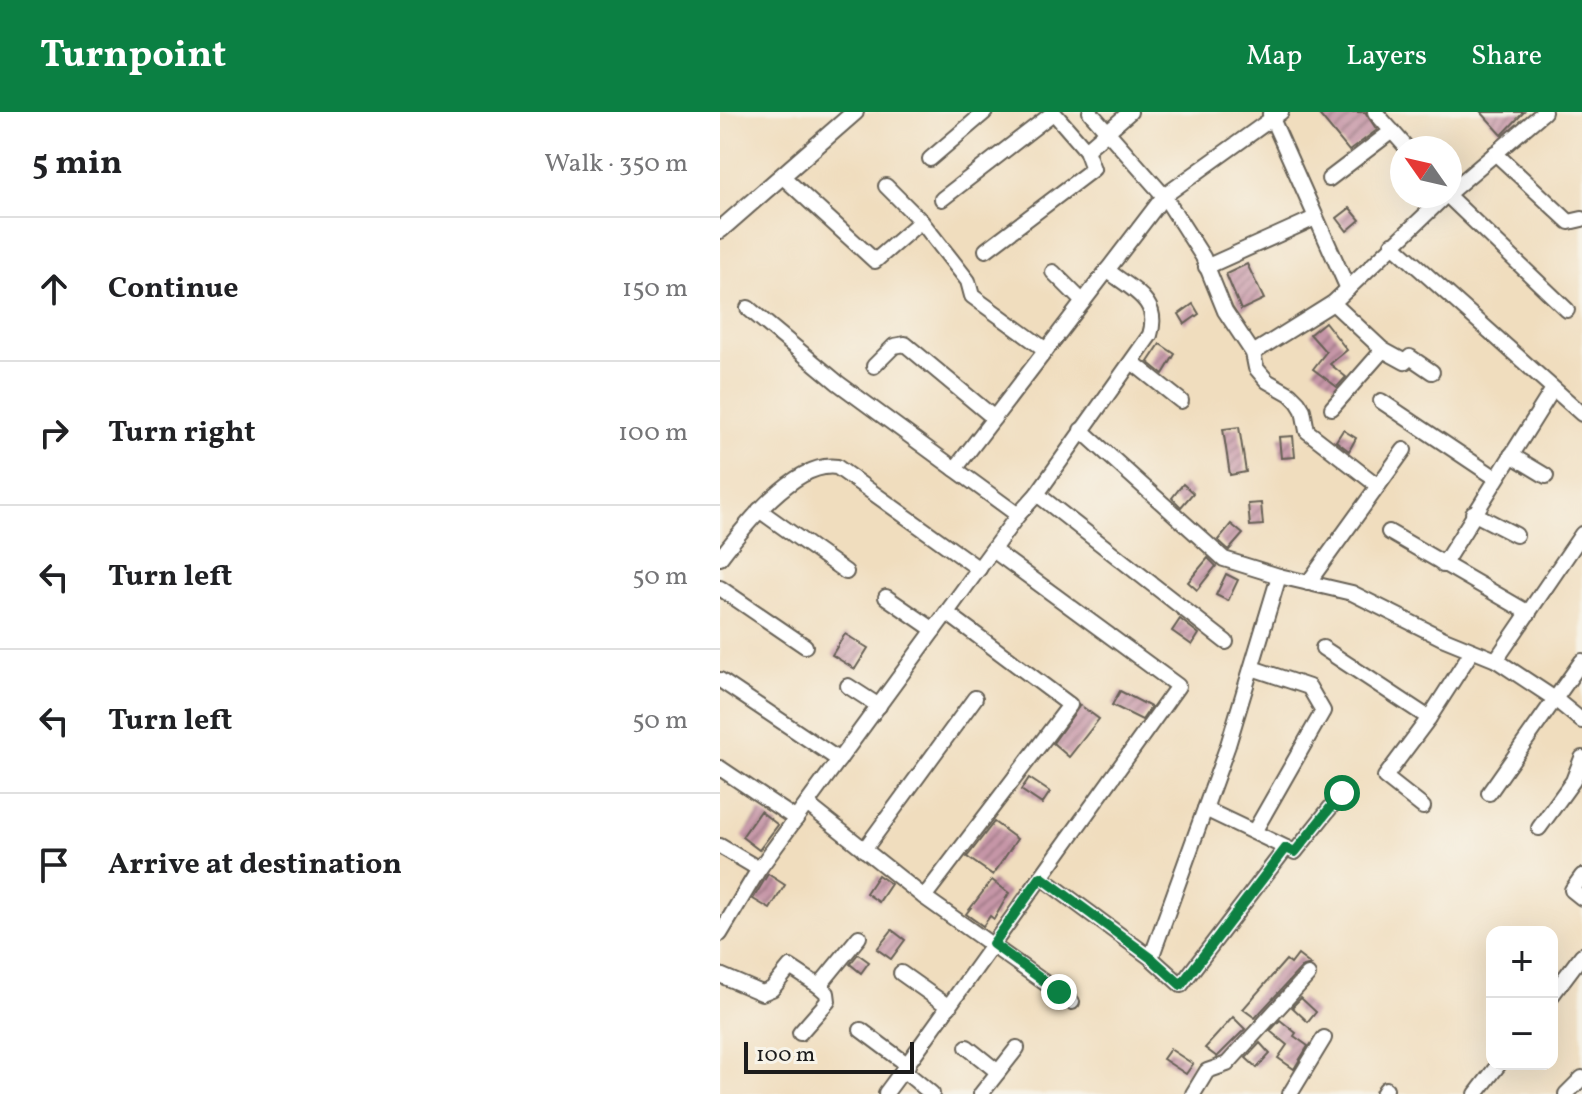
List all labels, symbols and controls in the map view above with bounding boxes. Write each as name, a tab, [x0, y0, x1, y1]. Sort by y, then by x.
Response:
text: Turnpoint	[40, 30, 226, 83]
text: Map	[1246, 37, 1302, 76]
text: Layers	[1346, 37, 1427, 76]
text: Share	[1471, 37, 1542, 76]
north arrow	[1390, 136, 1462, 208]
text: 5 min	[32, 141, 122, 188]
text: Walk · 350 m	[544, 146, 688, 182]
icon: ahead	[32, 267, 76, 311]
text: Continue	[108, 268, 239, 310]
text: 150 m	[622, 271, 688, 307]
icon: right	[32, 411, 76, 455]
text: Turn right	[108, 412, 256, 454]
text: 100 m	[618, 415, 688, 451]
icon: left	[32, 555, 76, 599]
text: Turn left	[108, 556, 232, 598]
text: 50 m	[632, 559, 688, 595]
icon: left	[32, 699, 76, 743]
text: Turn left	[108, 700, 232, 742]
text: 50 m	[632, 703, 688, 739]
route start	[1324, 775, 1360, 811]
icon: arrive	[32, 843, 76, 887]
text: Arrive at destination	[108, 844, 402, 886]
map controls	[1486, 926, 1558, 1070]
button: +	[1486, 926, 1558, 998]
route end	[1041, 974, 1077, 1010]
button: −	[1486, 998, 1558, 1070]
scale bar	[744, 1038, 914, 1074]
text: 100 m	[756, 1040, 815, 1071]

